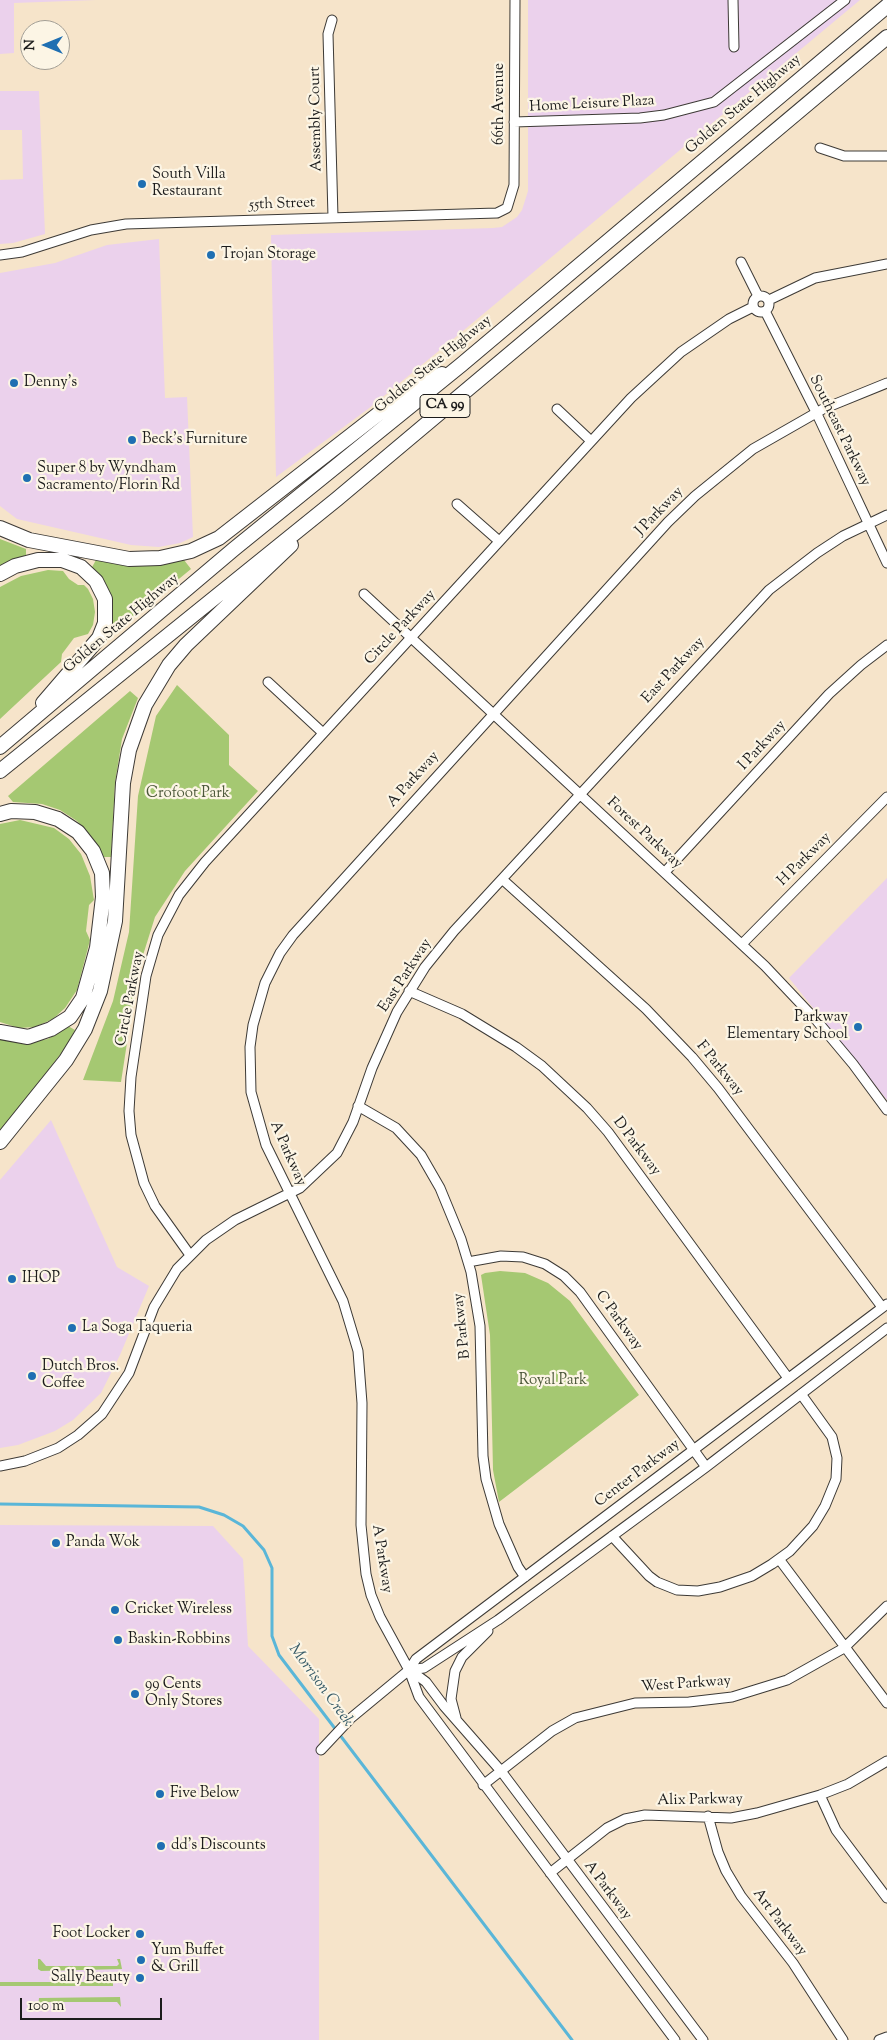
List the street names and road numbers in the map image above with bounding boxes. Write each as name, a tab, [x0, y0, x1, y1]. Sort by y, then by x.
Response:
street label: Golden State Highway	[683, 51, 805, 159]
street label: 66th Avenue	[491, 63, 509, 145]
street label: Assembly Court	[307, 66, 327, 172]
street label: Home Leisure Plaza	[529, 93, 655, 117]
street label: 55th Street	[249, 195, 315, 215]
street label: Golden State Highway	[372, 312, 496, 418]
street label: Southeast Parkway	[804, 372, 874, 490]
road number: CA 99	[420, 394, 470, 418]
street label: J Parkway	[632, 484, 688, 540]
street label: Golden State Highway	[61, 570, 183, 678]
street label: Circle Parkway	[362, 587, 440, 669]
street label: East Parkway	[639, 634, 709, 708]
street label: I Parkway	[735, 717, 791, 775]
street label: A Parkway	[384, 748, 444, 812]
street label: Forest Parkway	[602, 794, 686, 874]
street label: H Parkway	[774, 829, 836, 891]
street label: East Parkway	[376, 936, 436, 1016]
street label: Circle Parkway	[113, 950, 149, 1048]
street label: F Parkway	[691, 1038, 747, 1100]
street label: D Parkway	[608, 1114, 664, 1180]
street label: A Parkway	[265, 1119, 309, 1189]
street label: C Parkway	[590, 1288, 646, 1354]
street label: B Parkway	[451, 1292, 475, 1360]
street label: Center Parkway	[592, 1436, 684, 1512]
street label: A Parkway	[367, 1523, 395, 1595]
street label: West Parkway	[640, 1673, 732, 1697]
street label: Alix Parkway	[657, 1791, 743, 1811]
street label: A Parkway	[579, 1858, 635, 1924]
street label: Art Parkway	[748, 1886, 810, 1960]

